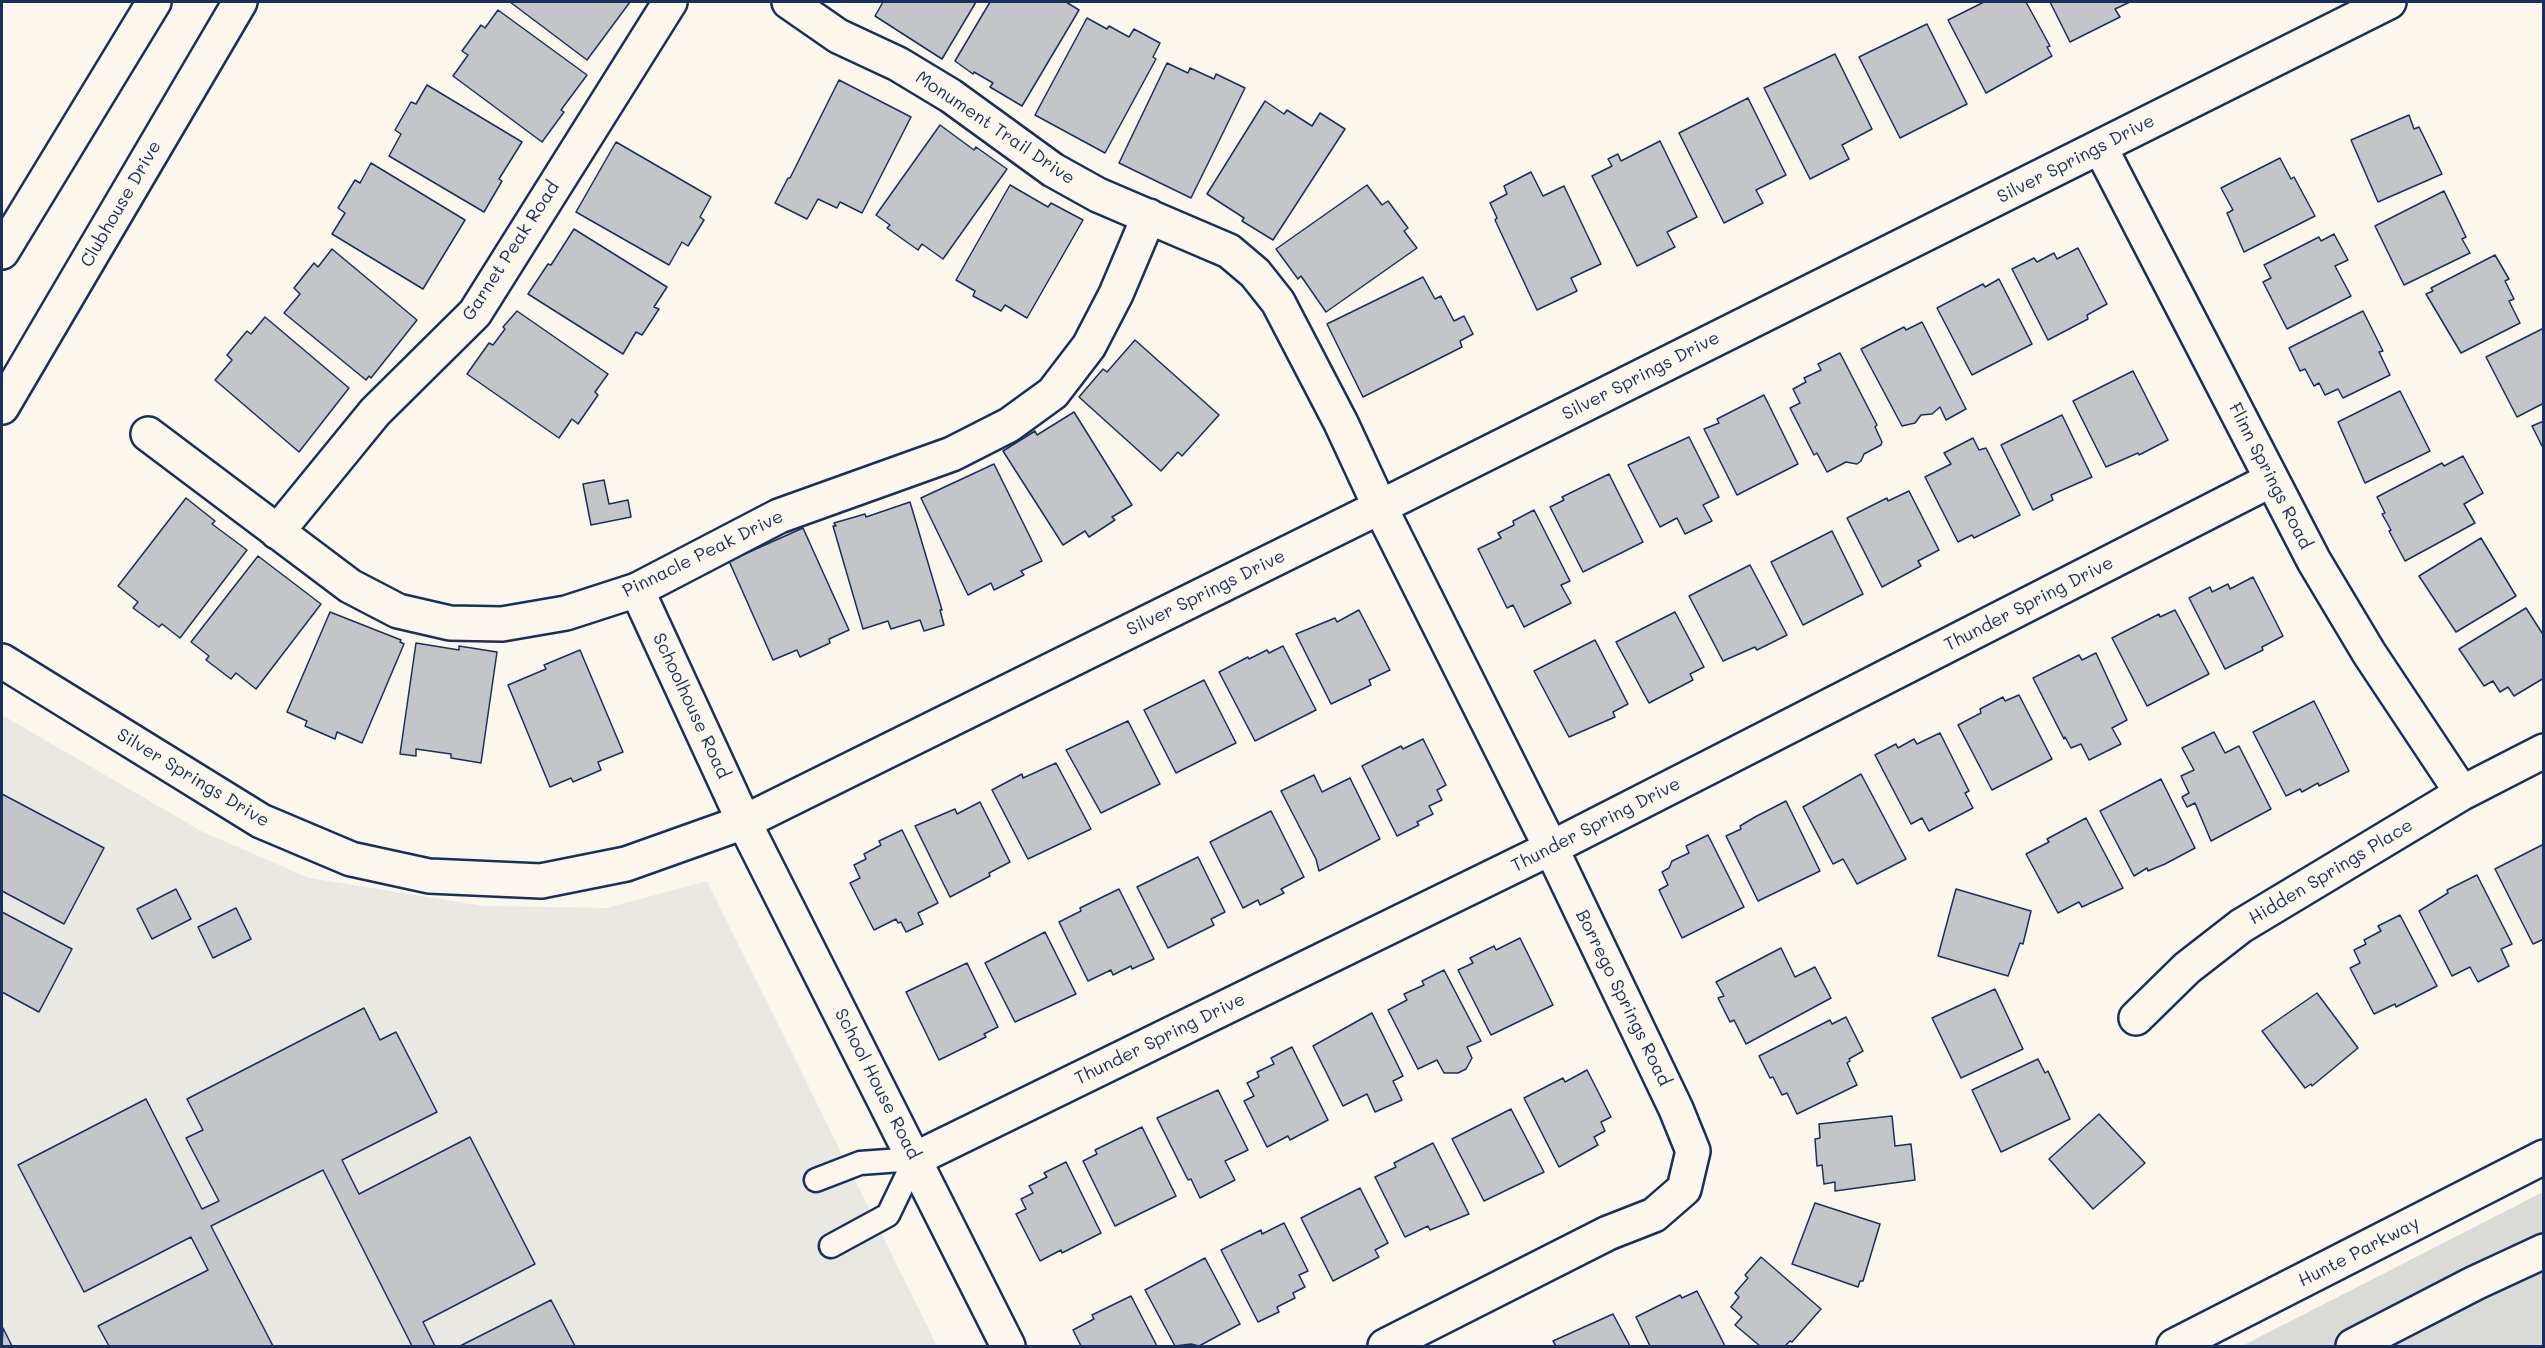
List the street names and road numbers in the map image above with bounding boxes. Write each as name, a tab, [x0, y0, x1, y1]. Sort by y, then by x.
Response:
street label: Monument Trail Drive	[911, 67, 1079, 189]
street label: Silver Springs Drive	[1994, 110, 2158, 208]
street label: Clubhouse Drive	[76, 137, 166, 271]
street label: Garnet Peak Road	[458, 177, 564, 325]
street label: Silver Springs Drive	[1559, 327, 1723, 425]
street label: Flinn Springs Road	[2224, 399, 2316, 553]
street label: Pinnacle Peak Drive	[619, 506, 787, 602]
street label: Silver Springs Drive	[1123, 545, 1289, 641]
street label: Thunder Spring Drive	[1941, 552, 2117, 656]
street label: Schoolhouse Road	[648, 630, 734, 782]
street label: Silver Springs Drive	[113, 724, 273, 832]
street label: Thunder Spring Drive	[1508, 773, 1684, 877]
street label: Hidden Springs Place	[2245, 815, 2417, 929]
street label: Borrego Springs Road	[1571, 906, 1675, 1090]
street label: Thunder Spring Drive	[1071, 988, 1249, 1090]
street label: School House Road	[830, 1005, 924, 1163]
street label: Hunte Parkway	[2295, 1212, 2423, 1292]

